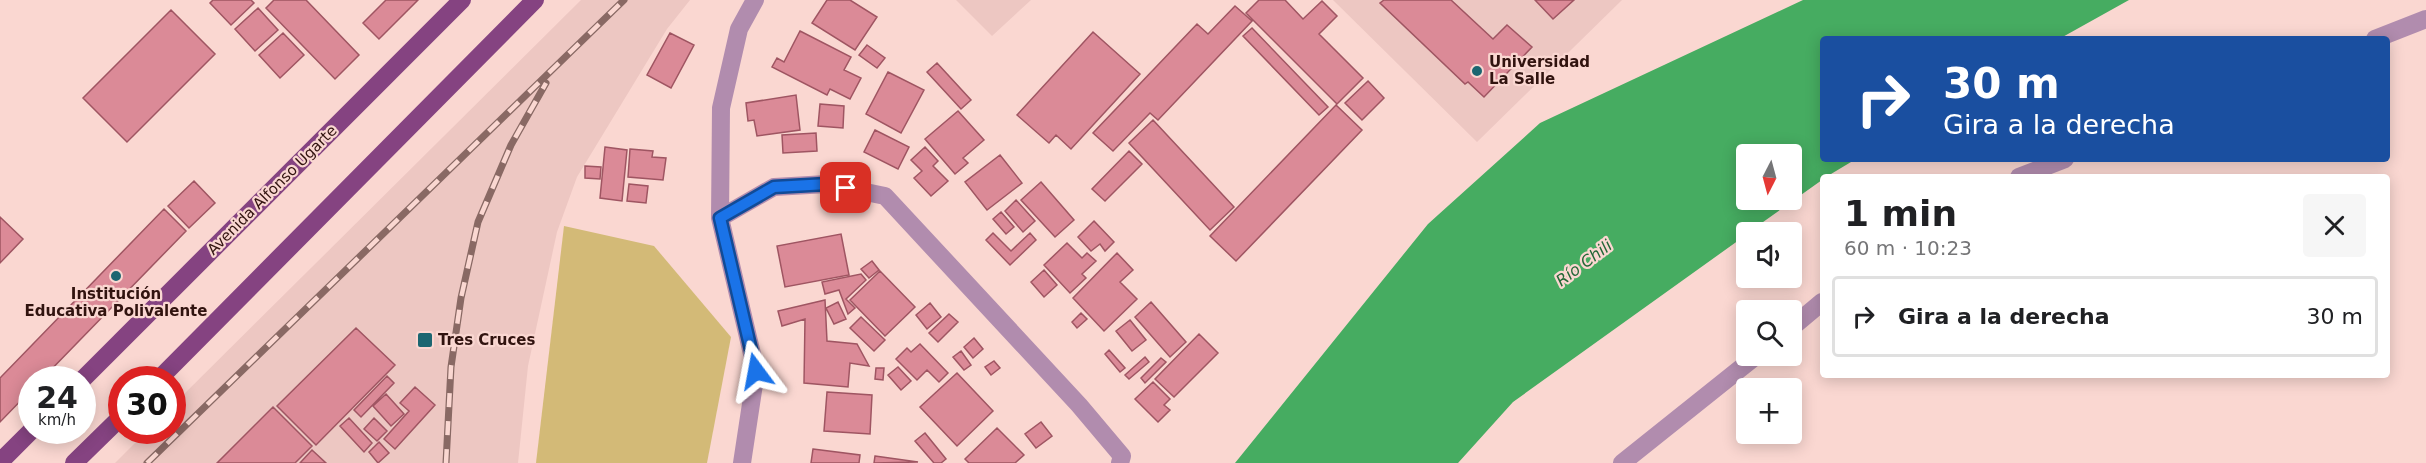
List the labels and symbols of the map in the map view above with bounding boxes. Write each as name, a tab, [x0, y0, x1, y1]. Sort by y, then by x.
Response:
place label: Universidad La Salle	[1489, 53, 1590, 88]
marker: Universidad La Salle	[1470, 64, 1484, 78]
street label: Avenida Alfonso Ugarte	[203, 121, 341, 259]
north arrow	[1736, 144, 1802, 210]
pin	[820, 162, 871, 213]
water label: Río Chili	[1552, 235, 1616, 290]
marker: Institución Educativa Polivalente	[109, 269, 123, 283]
place label: Institución Educativa Polivalente	[25, 285, 207, 320]
marker: Tres Cruces	[416, 331, 434, 349]
place label: Tres Cruces	[438, 331, 535, 349]
position arrow	[724, 339, 788, 403]
speed limit sign: 30	[108, 366, 186, 444]

